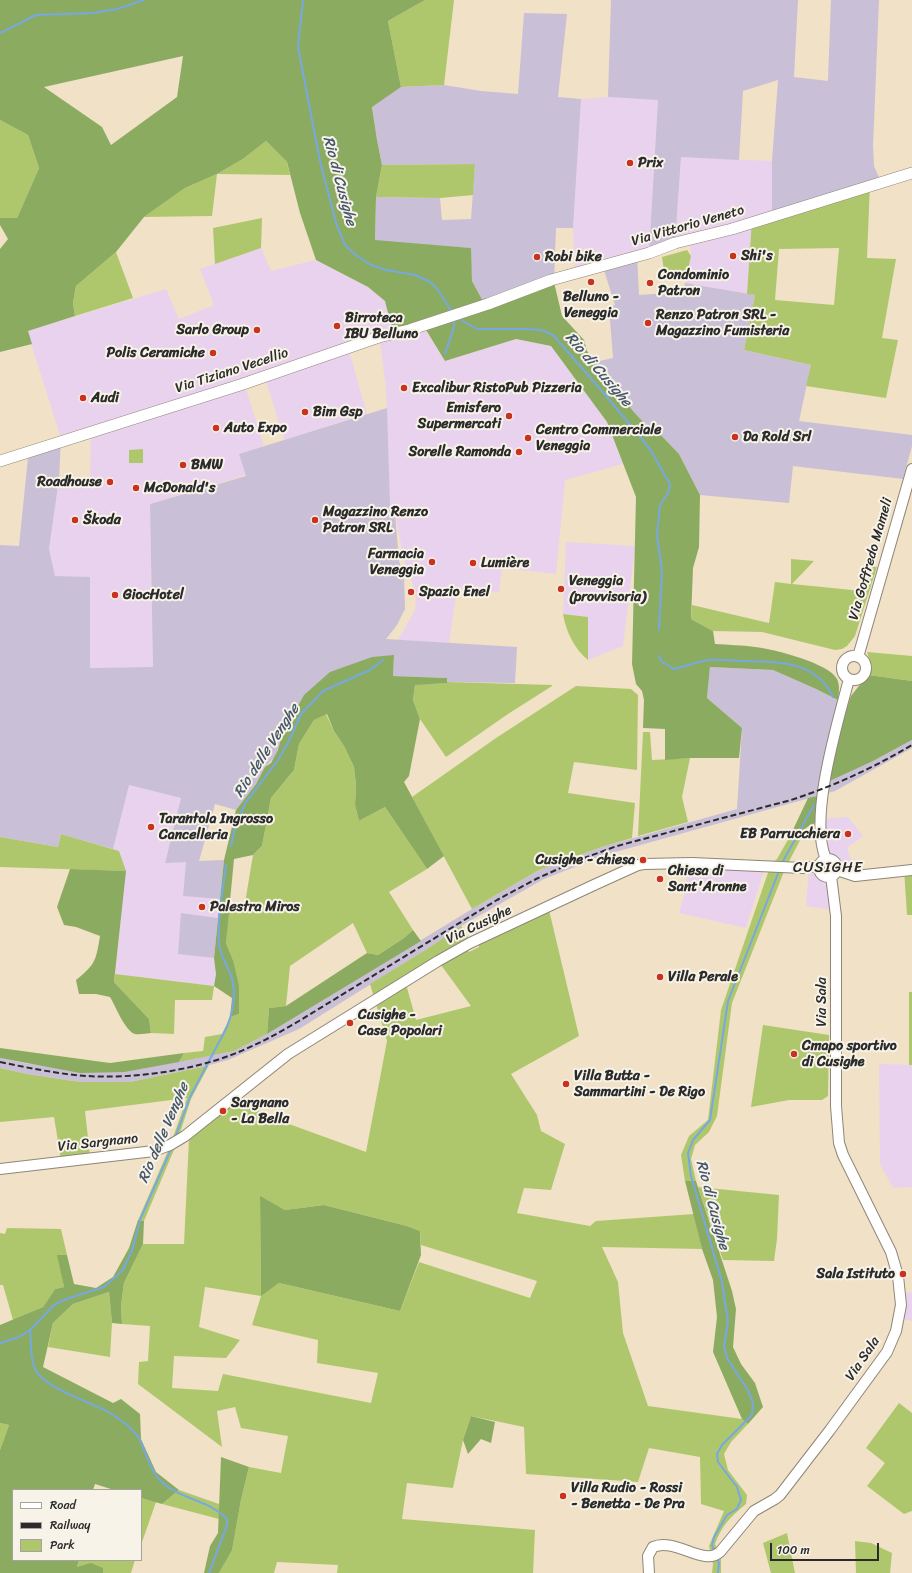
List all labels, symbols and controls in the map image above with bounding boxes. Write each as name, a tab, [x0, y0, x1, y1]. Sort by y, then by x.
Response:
water label: Rio di Cusighe	[318, 134, 360, 228]
place label: Prix	[638, 155, 663, 171]
marker: Prix	[625, 158, 635, 168]
street label: Via Vittorio Veneto	[630, 202, 746, 250]
place label: Shi's	[741, 248, 773, 264]
place label: Robi bike	[545, 249, 602, 265]
marker: Shi's	[728, 251, 738, 261]
marker: Robi bike	[532, 252, 542, 262]
place label: Condominio Patron	[658, 267, 729, 300]
marker: Belluno - Veneggia	[586, 277, 596, 287]
marker: Condominio Patron	[645, 278, 655, 288]
place label: Belluno - Veneggia	[563, 289, 619, 322]
place label: Renzo Patron SRL - Magazzino Fumisteria	[656, 307, 789, 340]
place label: Birroteca IBU Belluno	[345, 310, 418, 342]
marker: Renzo Patron SRL - Magazzino Fumisteria	[643, 318, 653, 328]
marker: Birroteca IBU Belluno	[332, 321, 342, 331]
place label: Sarlo Group	[176, 322, 249, 338]
marker: Sarlo Group	[252, 325, 262, 335]
water label: Rio di Cusighe	[561, 329, 635, 411]
place label: Polis Ceramiche	[107, 345, 205, 361]
street label: Via Tiziano Vecellio	[173, 345, 291, 397]
marker: Polis Ceramiche	[208, 348, 218, 358]
place label: Excalibur RistoPub Pizzeria	[412, 380, 582, 396]
marker: Excalibur RistoPub Pizzeria	[399, 383, 409, 393]
place label: Audi	[91, 390, 119, 406]
marker: Audi	[78, 393, 88, 403]
place label: Emisfero Supermercati	[418, 400, 501, 432]
place label: Bim Gsp	[313, 404, 363, 420]
marker: Bim Gsp	[300, 407, 310, 417]
marker: Emisfero Supermercati	[504, 411, 514, 421]
place label: Auto Expo	[224, 420, 287, 436]
place label: Centro Commerciale Veneggia	[536, 422, 661, 454]
marker: Auto Expo	[211, 423, 221, 433]
place label: Da Rold Srl	[743, 429, 811, 445]
marker: Da Rold Srl	[730, 432, 740, 442]
marker: Centro Commerciale Veneggia	[523, 433, 533, 443]
place label: Sorelle Ramonda	[408, 444, 511, 460]
marker: Sorelle Ramonda	[514, 447, 524, 457]
place label: BMW	[191, 457, 223, 473]
marker: BMW	[178, 460, 188, 470]
place label: Roadhouse	[37, 474, 102, 490]
marker: Roadhouse	[105, 477, 115, 487]
place label: McDonald's	[144, 480, 216, 496]
marker: McDonald's	[131, 483, 141, 493]
street label: Via Goffredo Mameli	[846, 496, 896, 622]
place label: Magazzino Renzo Patron SRL	[323, 504, 428, 536]
place label: Škoda	[83, 512, 121, 528]
marker: Škoda	[70, 515, 80, 525]
marker: Magazzino Renzo Patron SRL	[310, 515, 320, 525]
place label: Farmacia Veneggia	[368, 546, 424, 578]
place label: Lumière	[481, 555, 529, 571]
marker: Farmacia Veneggia	[427, 557, 437, 567]
marker: Lumière	[468, 558, 478, 568]
place label: Veneggia (provvisoria)	[569, 573, 646, 606]
place label: Spazio Enel	[419, 584, 490, 600]
marker: Veneggia (provvisoria)	[556, 584, 566, 594]
place label: GiocHotel	[123, 587, 184, 603]
marker: Spazio Enel	[406, 587, 416, 597]
marker: GiocHotel	[110, 590, 120, 600]
water label: Rio delle Venghe	[230, 701, 304, 801]
place label: Tarantola Ingrosso Cancelleria	[159, 811, 273, 844]
marker: Tarantola Ingrosso Cancelleria	[146, 822, 156, 832]
place label: EB Parrucchiera	[740, 826, 840, 842]
marker: EB Parrucchiera	[843, 829, 853, 839]
place label: Cusighe - chiesa	[535, 852, 635, 868]
marker: Cusighe - chiesa	[638, 855, 648, 865]
district label: CUSIGHE	[794, 859, 862, 877]
place label: Chiesa di Sant'Aronne	[668, 863, 747, 896]
marker: Chiesa di Sant'Aronne	[655, 874, 665, 884]
place label: Palestra Miros	[210, 899, 300, 915]
marker: Palestra Miros	[197, 902, 207, 912]
street label: Via Cusighe	[444, 902, 514, 948]
place label: Villa Perale	[668, 969, 738, 985]
marker: Villa Perale	[655, 972, 665, 982]
street label: Via Sala	[814, 977, 830, 1027]
place label: Cusighe - Case Popolari	[358, 1007, 442, 1040]
marker: Cusighe - Case Popolari	[345, 1018, 355, 1028]
place label: Cmapo sportivo di Cusighe	[802, 1038, 897, 1070]
marker: Cmapo sportivo di Cusighe	[789, 1049, 799, 1059]
place label: Villa Butta - Sammartini - De Rigo	[574, 1068, 705, 1100]
marker: Villa Butta - Sammartini - De Rigo	[561, 1079, 571, 1089]
water label: Rio delle Venghe	[135, 1080, 193, 1186]
place label: Sargnano - La Bella	[231, 1095, 289, 1128]
marker: Sargnano - La Bella	[218, 1106, 228, 1116]
street label: Via Sargnano	[57, 1130, 139, 1156]
water label: Rio di Cusighe	[691, 1158, 733, 1252]
place label: Sala Istituto	[816, 1266, 895, 1282]
marker: Sala Istituto	[898, 1269, 908, 1279]
street label: Via Sala	[842, 1334, 884, 1384]
place label: Villa Rudio - Rossi - Benetta - De Pra	[571, 1480, 685, 1512]
legend	[12, 1489, 142, 1561]
marker: Villa Rudio - Rossi - Benetta - De Pra	[558, 1491, 568, 1501]
text: Road	[50, 1494, 76, 1516]
text: Railway	[50, 1514, 91, 1536]
text: Park	[50, 1534, 75, 1556]
scale bar	[772, 1535, 881, 1561]
text: 100 m	[777, 1539, 810, 1561]

